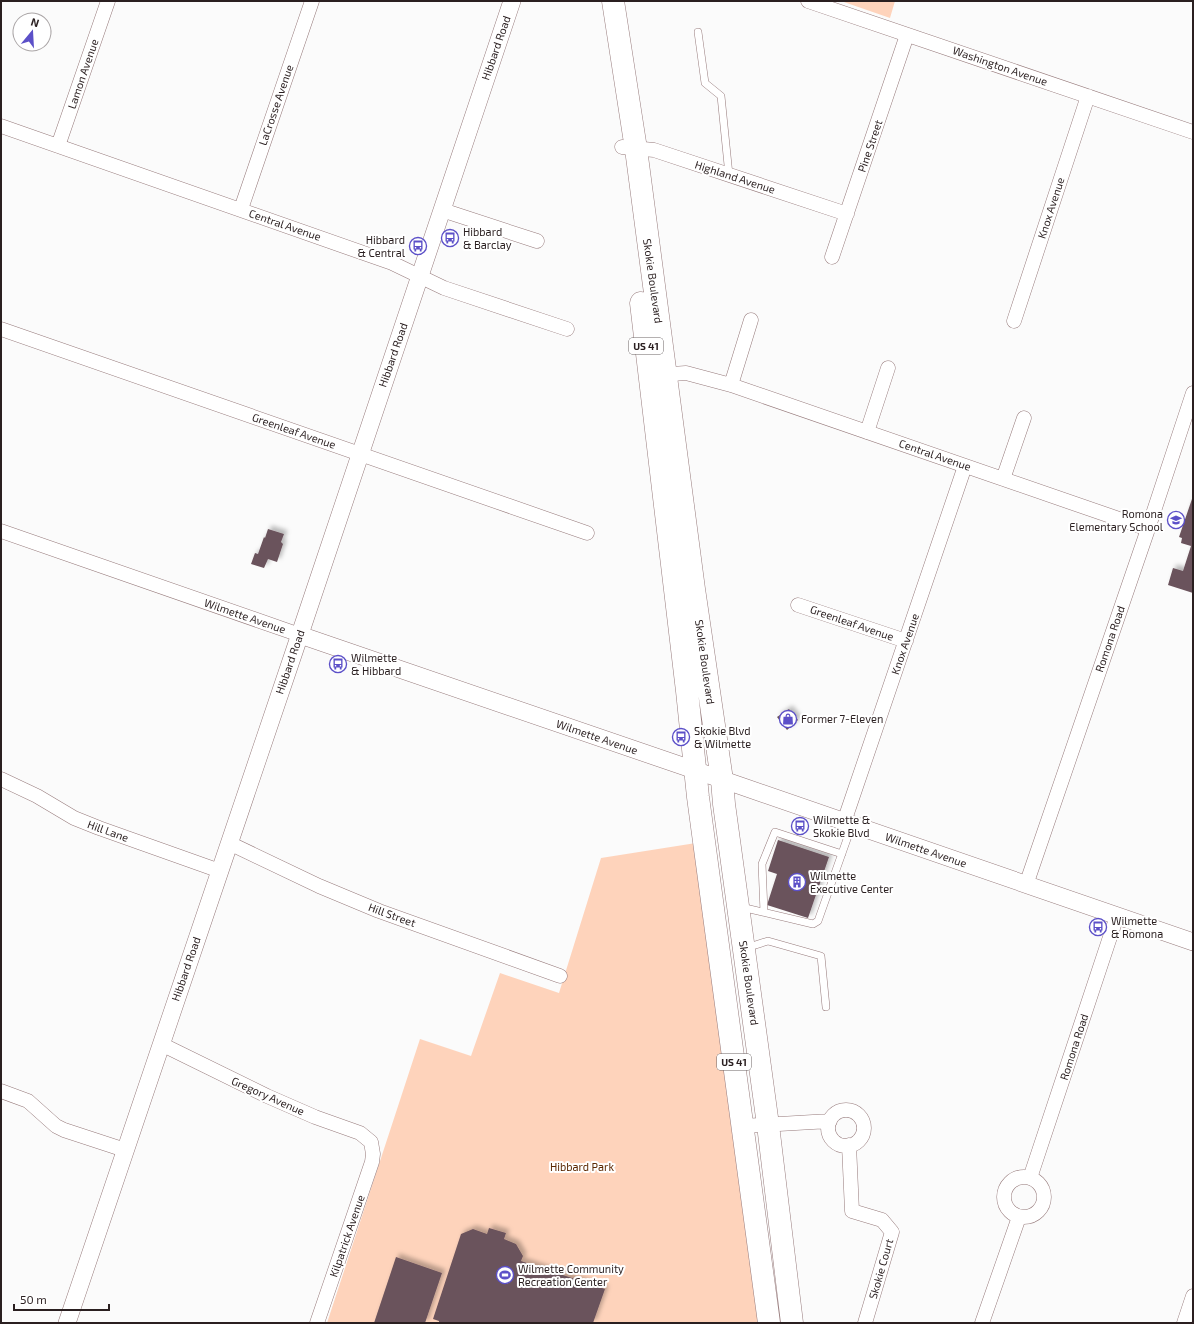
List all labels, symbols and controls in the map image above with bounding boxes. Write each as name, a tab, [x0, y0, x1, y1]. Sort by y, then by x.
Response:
north arrow	[12, 12, 52, 52]
street label: Hibbard Road	[478, 14, 513, 82]
text: N	[29, 15, 41, 29]
street label: Lamon Avenue	[64, 37, 101, 110]
street label: Washington Avenue	[951, 43, 1049, 88]
street label: LaCrosse Avenue	[256, 63, 295, 147]
street label: Pine Street	[855, 118, 885, 174]
street label: Highland Avenue	[693, 157, 777, 196]
street label: Knox Avenue	[1034, 175, 1067, 240]
street label: Central Avenue	[247, 206, 323, 243]
place label: Hibbard & Barclay	[463, 225, 512, 251]
bus stop icon: Hibbard & Barclay	[440, 228, 460, 248]
place label: Hibbard & Central	[358, 233, 406, 259]
bus stop icon: Hibbard & Central	[408, 236, 428, 256]
street label: Skokie Boulevard	[641, 238, 666, 324]
street label: Hibbard Road	[375, 321, 410, 389]
road number: US 41	[629, 338, 663, 354]
street label: Greenleaf Avenue	[251, 410, 338, 451]
street label: Central Avenue	[897, 436, 973, 473]
place label: Romona Elementary School	[1069, 507, 1164, 533]
school or university icon: Romona Elementary School	[1166, 510, 1186, 530]
street label: Wilmette Avenue	[203, 595, 288, 636]
street label: Greenleaf Avenue	[809, 602, 896, 643]
street label: Romona Road	[1092, 604, 1127, 674]
street label: Knox Avenue	[888, 611, 921, 676]
street label: Skokie Boulevard	[693, 619, 718, 705]
street label: Hibbard Road	[272, 628, 307, 696]
place label: Wilmette & Hibbard	[351, 651, 401, 677]
bus stop icon: Wilmette & Hibbard	[328, 654, 348, 674]
shop icon: Former 7-Eleven	[778, 709, 798, 729]
place label: Former 7-Eleven	[801, 712, 883, 725]
street label: Wilmette Avenue	[555, 716, 640, 757]
place label: Skokie Blvd & Wilmette	[694, 724, 751, 750]
bus stop icon: Skokie Blvd & Wilmette	[671, 727, 691, 747]
place label: Wilmette & Skokie Blvd	[813, 813, 870, 839]
bus stop icon: Wilmette & Skokie Blvd	[790, 816, 810, 836]
street label: Hill Lane	[86, 817, 131, 844]
street label: Wilmette Avenue	[884, 829, 969, 870]
place label: Wilmette Executive Center	[810, 869, 894, 895]
building icon: Wilmette Executive Center	[787, 872, 807, 892]
street label: Hill Street	[367, 900, 418, 929]
place label: Wilmette & Romona	[1111, 914, 1163, 940]
bus stop icon: Wilmette & Romona	[1088, 917, 1108, 937]
street label: Hibbard Road	[168, 935, 203, 1003]
street label: Skokie Boulevard	[737, 940, 762, 1026]
street label: Romona Road	[1057, 1012, 1090, 1082]
road number: US 41	[717, 1054, 751, 1070]
street label: Gregory Avenue	[230, 1074, 307, 1117]
park label: Hibbard Park	[550, 1160, 614, 1173]
street label: Kilpatrick Avenue	[326, 1193, 367, 1279]
street label: Skokie Court	[866, 1237, 895, 1300]
place label: Wilmette Community Recreation Center	[518, 1262, 624, 1288]
sports icon: Wilmette Community Recreation Center	[495, 1265, 515, 1285]
scale bar	[14, 1286, 109, 1312]
text: 50 m	[20, 1292, 47, 1306]

